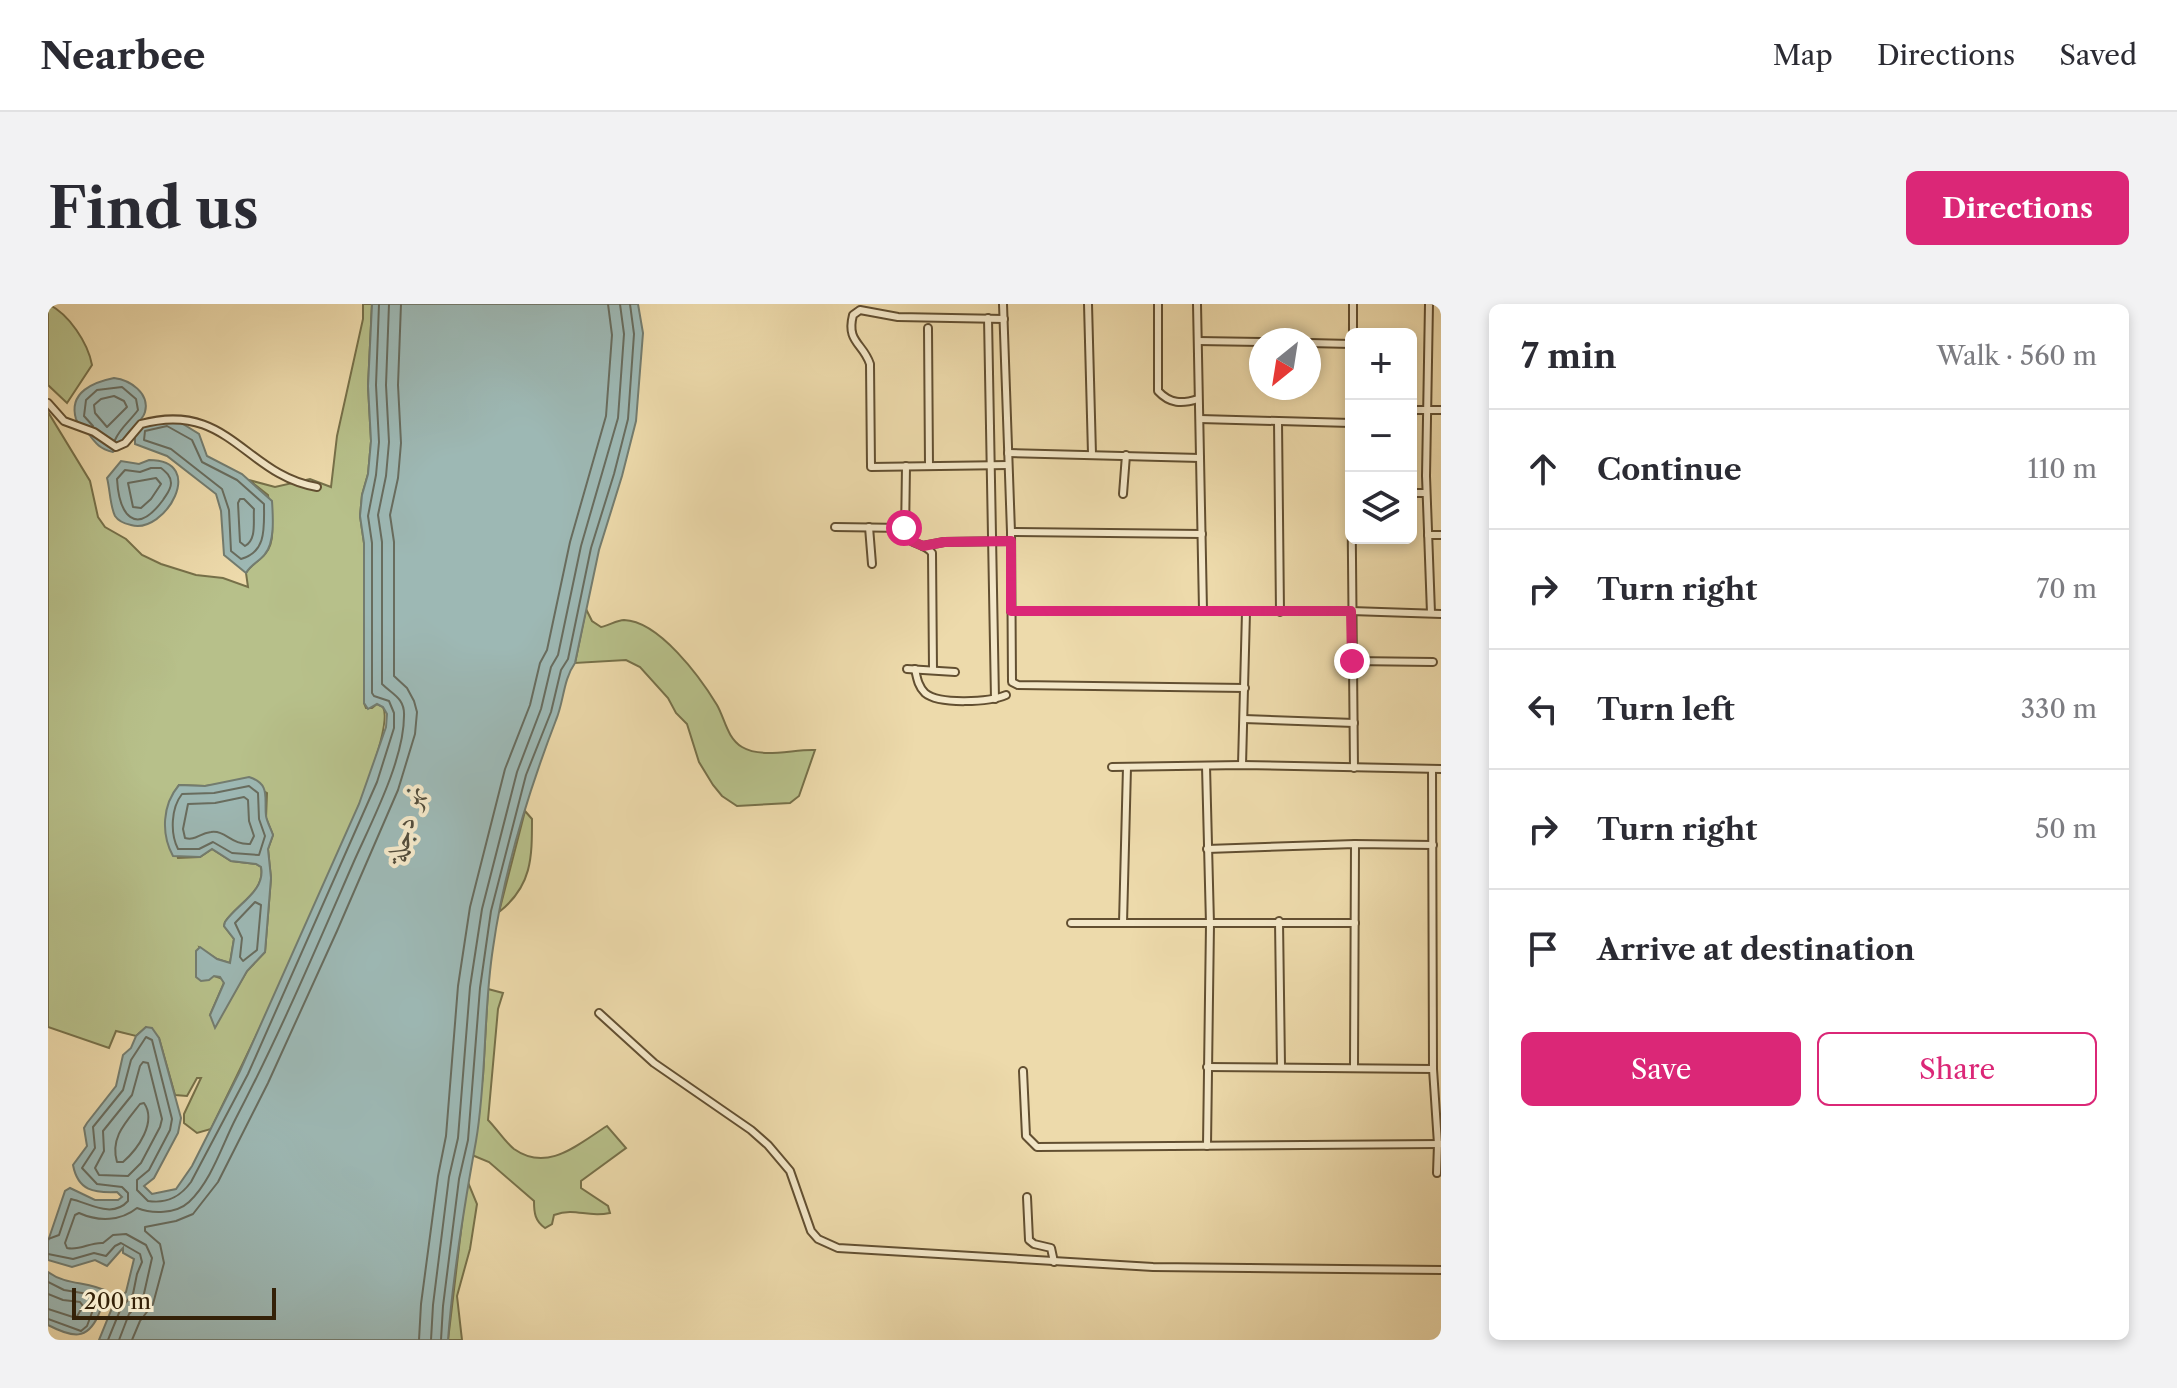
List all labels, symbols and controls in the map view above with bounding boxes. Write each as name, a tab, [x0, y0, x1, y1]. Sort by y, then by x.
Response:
text: Nearbee	[40, 32, 206, 79]
text: Map	[1773, 38, 1833, 72]
text: Directions	[1877, 38, 2015, 72]
text: Saved	[2059, 38, 2137, 72]
button: Directions	[1906, 171, 2129, 245]
text: Find us	[48, 174, 259, 243]
north arrow	[1249, 328, 1321, 400]
map controls	[1345, 328, 1417, 544]
button: +	[1345, 328, 1417, 400]
text: 7 min	[1521, 335, 1617, 377]
text: Walk · 560 m	[1937, 340, 2097, 372]
button: −	[1345, 400, 1417, 472]
icon: ahead	[1521, 447, 1565, 491]
text: Continue	[1597, 451, 1742, 488]
text: 110 m	[2028, 453, 2097, 485]
button: layers	[1345, 472, 1417, 544]
route start	[886, 510, 922, 546]
icon: right	[1521, 567, 1565, 611]
text: Turn right	[1597, 571, 1757, 608]
text: 70 m	[2037, 573, 2097, 605]
route end	[1334, 643, 1370, 679]
icon: left	[1521, 687, 1565, 731]
text: Turn left	[1597, 691, 1734, 728]
text: 330 m	[2021, 693, 2097, 725]
water label: نهر دجلة	[378, 781, 431, 869]
icon: right	[1521, 807, 1565, 851]
text: Turn right	[1597, 811, 1757, 848]
text: 50 m	[2035, 813, 2097, 845]
icon: arrive	[1521, 927, 1565, 971]
text: Arrive at destination	[1597, 931, 1915, 968]
button: Save	[1521, 1032, 1801, 1106]
button: Share	[1817, 1032, 2097, 1106]
scale bar	[72, 1284, 276, 1320]
text: 200 m	[84, 1288, 151, 1315]

